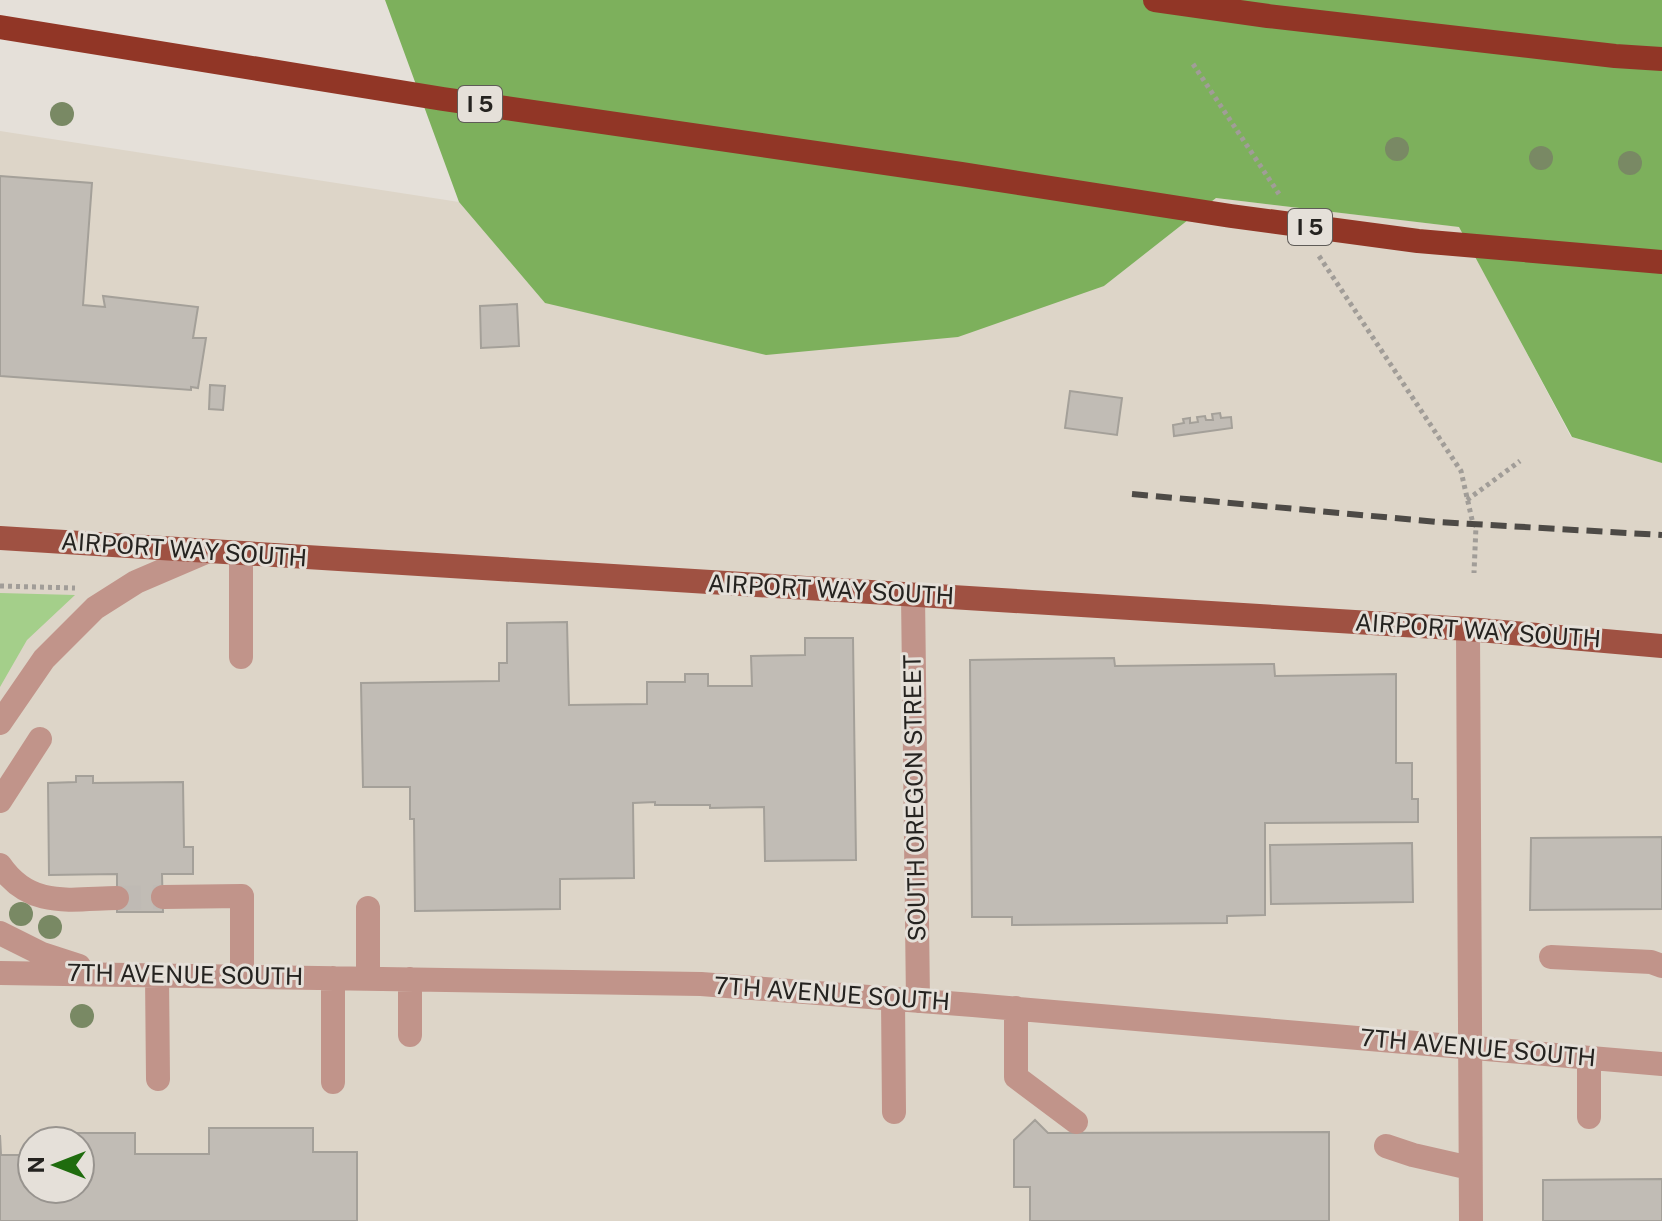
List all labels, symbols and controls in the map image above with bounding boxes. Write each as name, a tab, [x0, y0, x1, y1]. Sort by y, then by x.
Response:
road number: I 5	[458, 86, 502, 122]
road number: I 5	[1288, 209, 1332, 245]
street label: AIRPORT WAY SOUTH	[60, 526, 308, 572]
street label: AIRPORT WAY SOUTH	[707, 569, 955, 609]
street label: AIRPORT WAY SOUTH	[1354, 607, 1602, 653]
street label: SOUTH OREGON STREET	[897, 654, 931, 942]
street label: 7TH AVENUE SOUTH	[67, 958, 303, 990]
street label: 7TH AVENUE SOUTH	[713, 971, 951, 1015]
street label: 7TH AVENUE SOUTH	[1359, 1023, 1597, 1071]
north arrow	[16, 1125, 96, 1205]
text: N	[23, 1156, 49, 1174]

